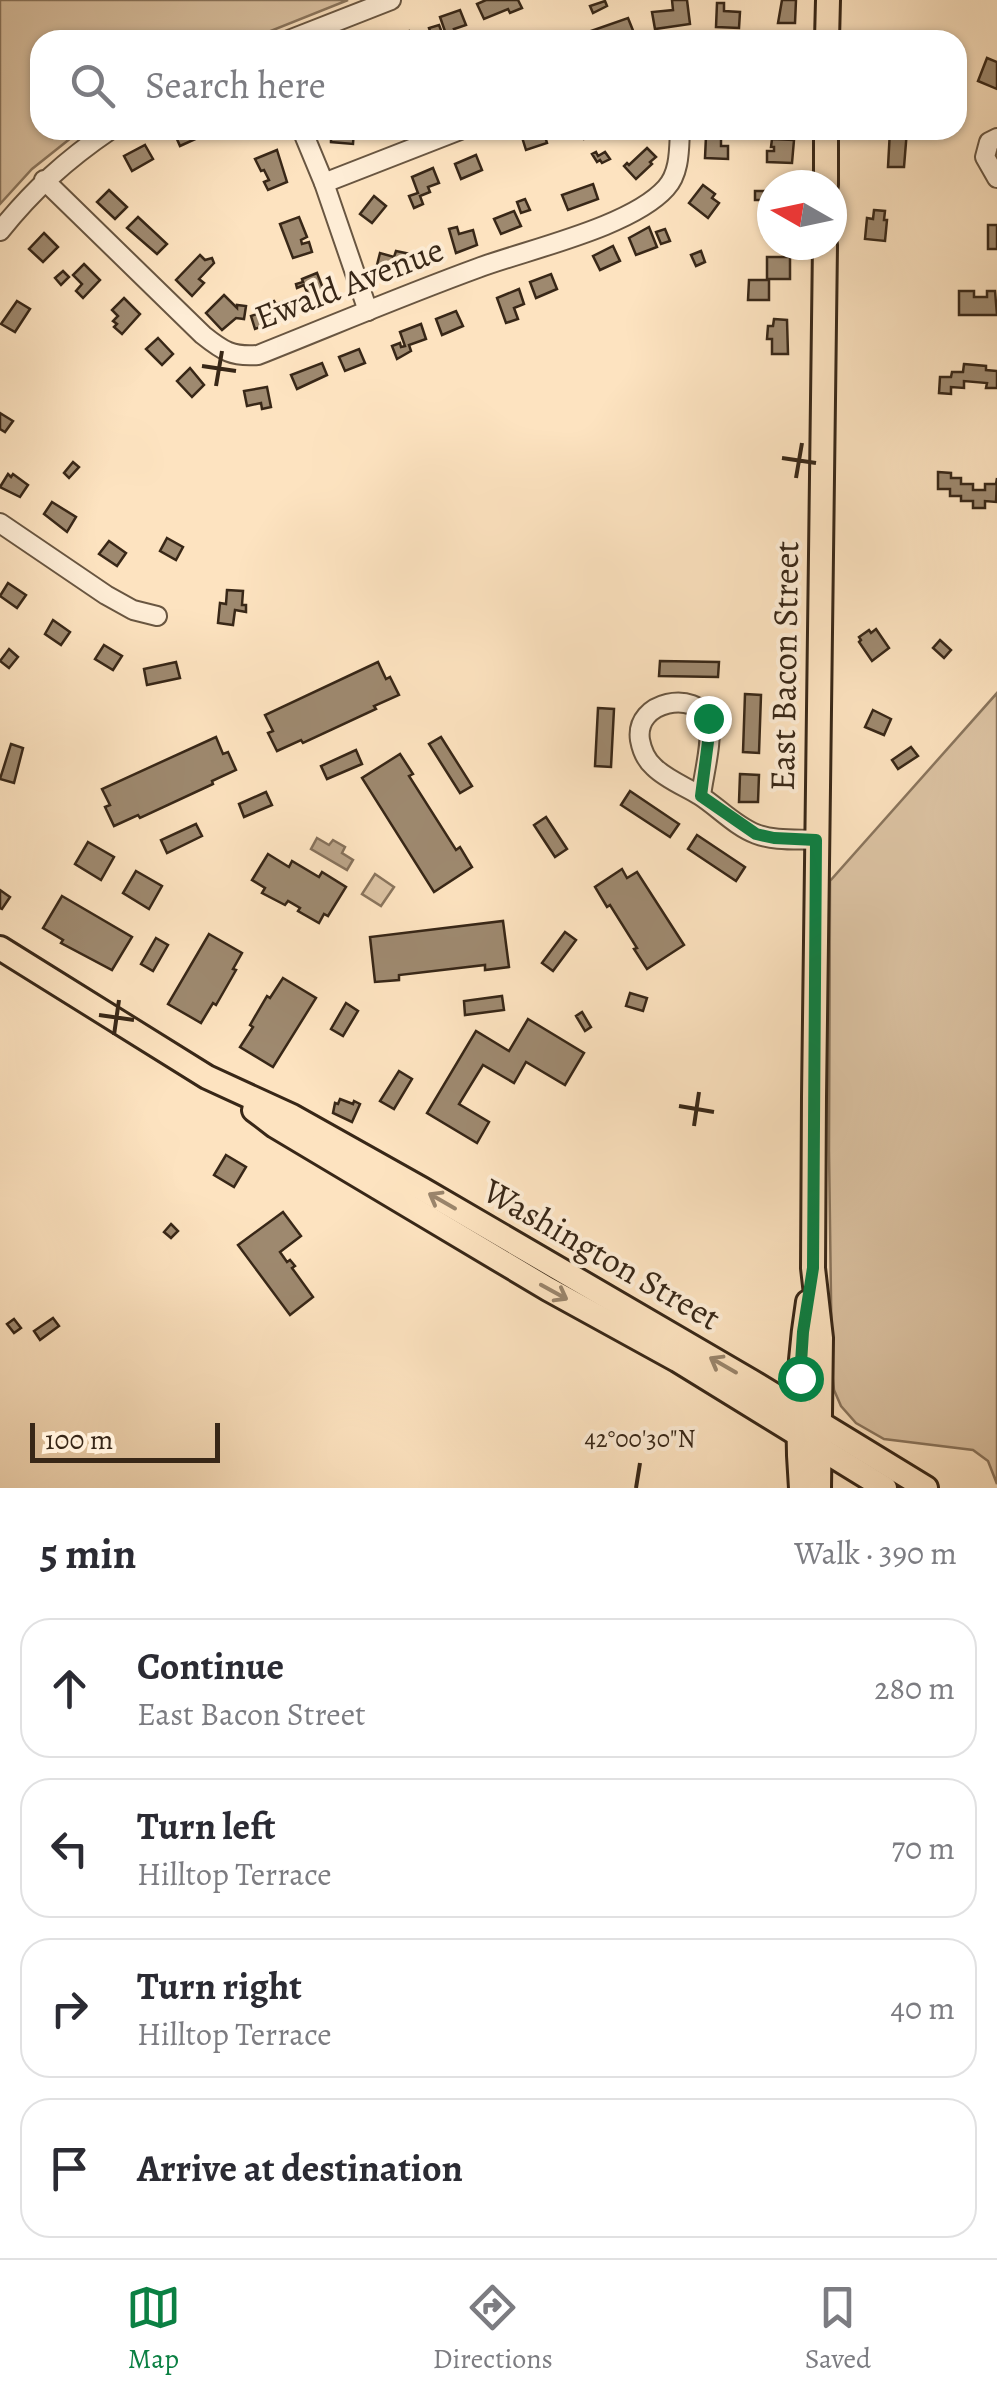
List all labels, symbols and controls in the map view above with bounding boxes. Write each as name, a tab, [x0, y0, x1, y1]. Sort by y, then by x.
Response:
search box	[30, 30, 967, 140]
icon: search	[65, 58, 120, 113]
text: Search here	[145, 59, 326, 111]
north arrow	[757, 170, 847, 260]
street label: Ewald Avenue	[248, 225, 450, 341]
street label: East Bacon Street	[758, 541, 810, 791]
route end	[686, 696, 732, 742]
street label: Washington Street	[474, 1166, 729, 1341]
one-way arrow	[428, 1191, 457, 1211]
one-way arrow	[539, 1283, 569, 1303]
one-way arrow	[709, 1355, 738, 1375]
route start	[778, 1356, 824, 1402]
scale bar	[30, 1418, 220, 1462]
text: 100 m	[45, 1421, 113, 1459]
text: 42°00'30"N	[585, 1422, 695, 1456]
text: 5 min	[40, 1525, 136, 1582]
text: Walk · 390 m	[794, 1531, 957, 1575]
text: Continue	[137, 1640, 284, 1692]
icon: ahead	[42, 1661, 97, 1716]
text: 280 m	[874, 1666, 955, 1710]
text: East Bacon Street	[137, 1692, 366, 1736]
text: Turn left	[137, 1800, 276, 1852]
icon: left	[42, 1821, 97, 1876]
text: 70 m	[892, 1826, 955, 1870]
text: Hilltop Terrace	[137, 1852, 332, 1896]
text: Turn right	[137, 1960, 302, 2012]
icon: right	[42, 1981, 97, 2036]
text: 40 m	[890, 1986, 955, 2030]
text: Hilltop Terrace	[137, 2012, 332, 2056]
icon: arrive	[42, 2141, 97, 2196]
text: Arrive at destination	[137, 2142, 463, 2194]
tab: Map	[126, 2280, 181, 2378]
tab: Directions	[433, 2280, 553, 2378]
tab: Saved	[805, 2280, 871, 2378]

